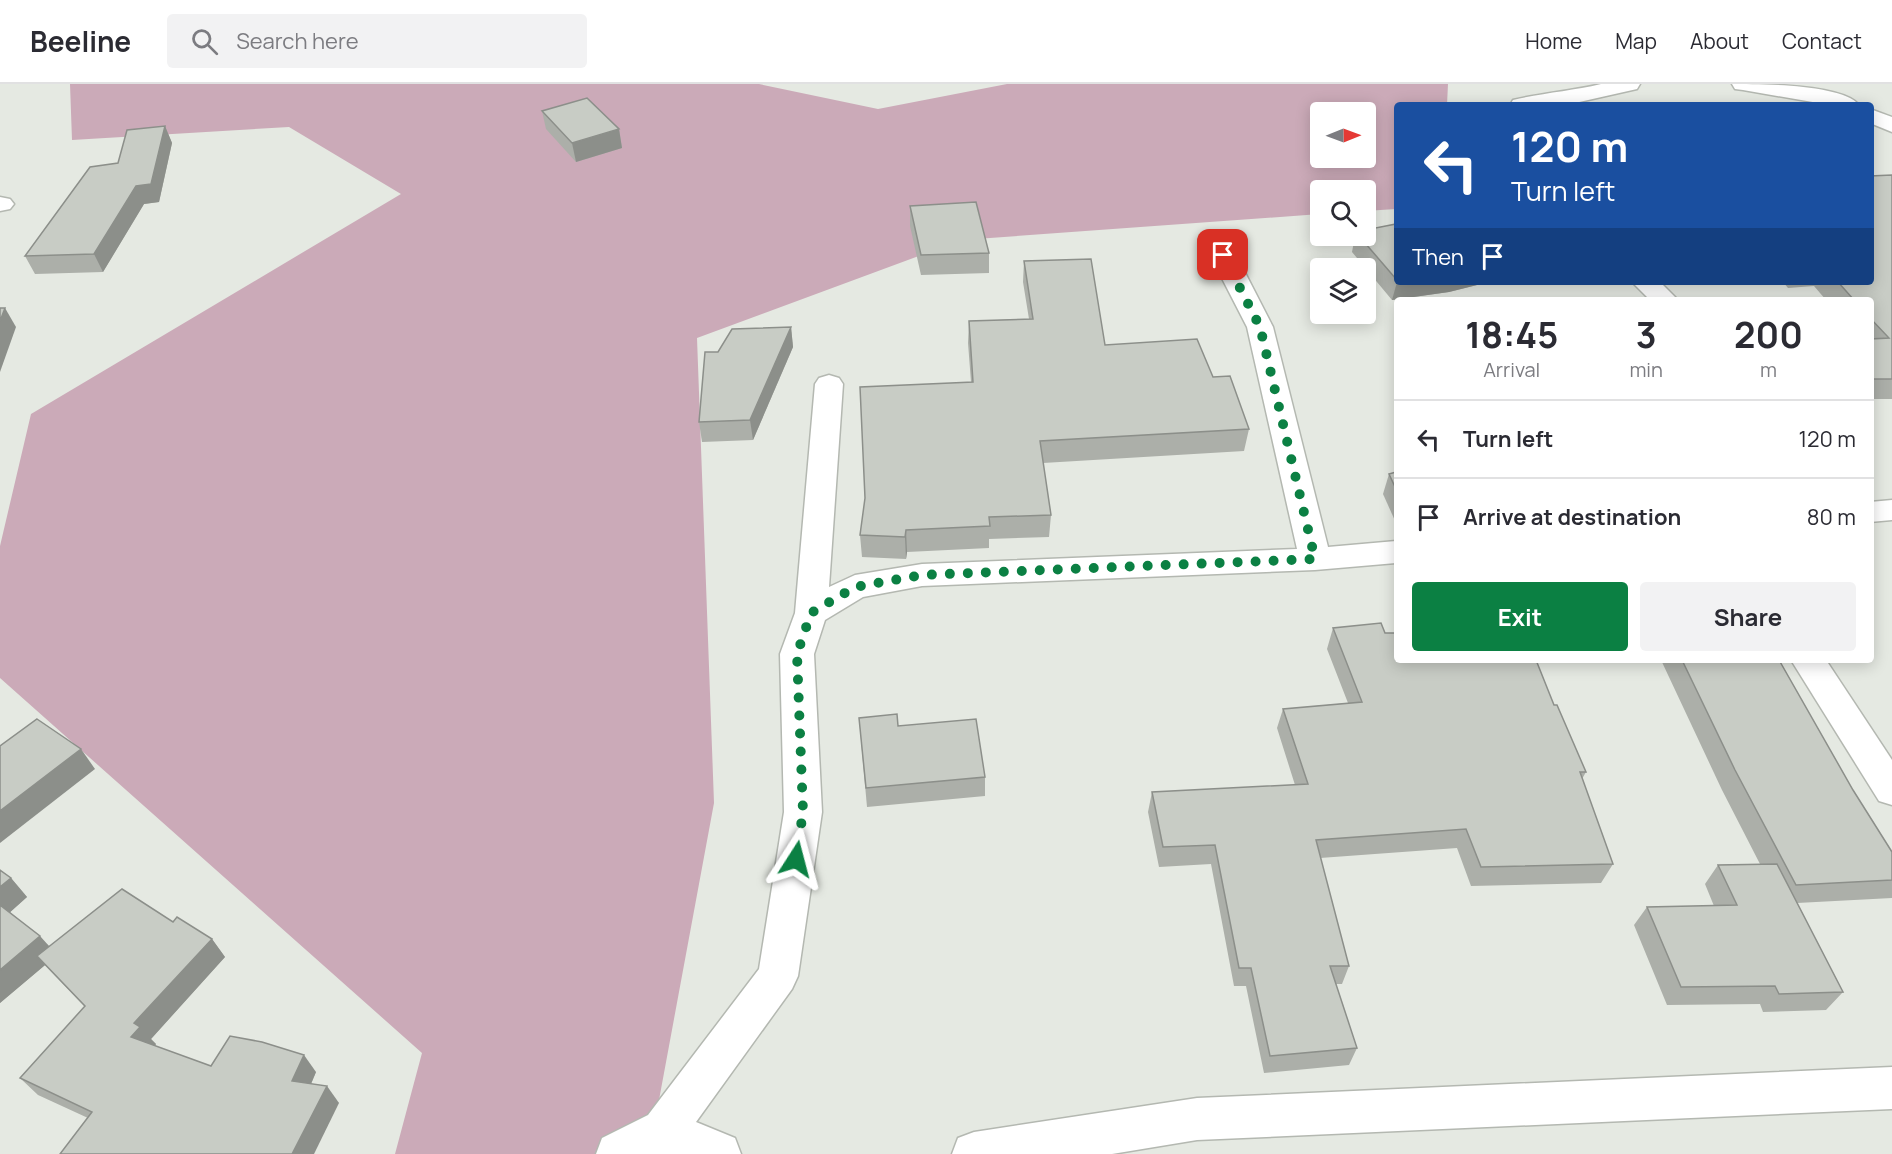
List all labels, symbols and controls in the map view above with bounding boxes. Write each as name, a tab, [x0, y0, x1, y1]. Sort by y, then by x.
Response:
search box	[167, 14, 587, 68]
text: Beeline	[30, 22, 131, 60]
icon: search	[188, 25, 221, 58]
text: Search here	[236, 26, 359, 56]
text: Home	[1525, 27, 1582, 55]
text: Map	[1615, 27, 1657, 55]
text: About	[1690, 27, 1749, 55]
text: Contact	[1782, 27, 1862, 55]
north arrow	[1310, 102, 1376, 168]
map controls	[1310, 102, 1376, 324]
text: 120 m	[1511, 117, 1628, 175]
icon: left	[1412, 126, 1490, 204]
text: Turn left	[1511, 172, 1615, 209]
button: search	[1310, 180, 1376, 246]
pin	[1197, 229, 1248, 280]
icon: arrive	[1206, 238, 1239, 271]
icon: arrive	[1476, 240, 1509, 273]
text: Then	[1412, 242, 1464, 272]
button: layers	[1310, 258, 1376, 324]
text: 18:45	[1465, 310, 1558, 359]
text: 3	[1636, 310, 1657, 359]
text: 200	[1734, 310, 1803, 359]
text: Arrival	[1483, 356, 1540, 383]
text: min	[1629, 356, 1663, 383]
text: m	[1760, 356, 1777, 383]
icon: left	[1412, 423, 1445, 456]
text: Turn left	[1463, 424, 1553, 454]
text: 120 m	[1798, 424, 1856, 454]
icon: arrive	[1412, 501, 1445, 534]
text: Arrive at destination	[1463, 502, 1681, 532]
text: 80 m	[1807, 502, 1856, 532]
button: Exit	[1412, 582, 1628, 651]
button: Share	[1640, 582, 1856, 651]
position arrow	[764, 827, 828, 891]

